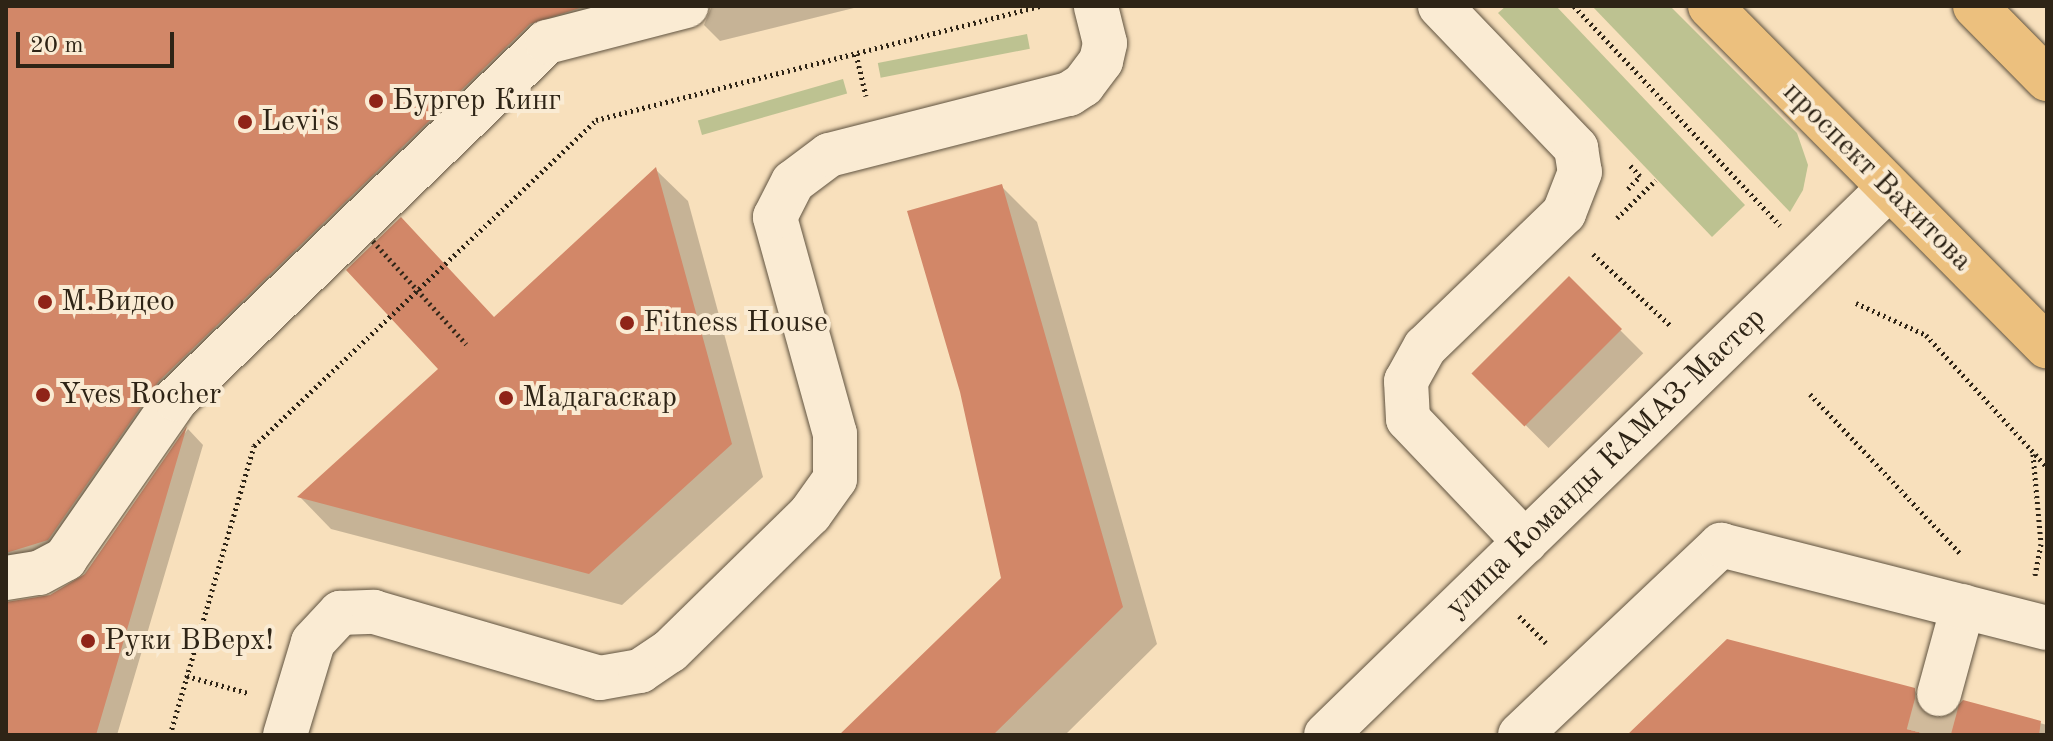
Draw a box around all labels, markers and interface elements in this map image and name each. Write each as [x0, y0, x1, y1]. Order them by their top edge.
scale bar [20, 16, 178, 66]
text: 20 m [30, 34, 84, 58]
street label: проспект Вахитова [1775, 75, 1979, 279]
place label: Бургер Кинг [392, 83, 561, 119]
marker: Бургер Кинг [367, 92, 385, 110]
place label: Levi's [261, 104, 339, 140]
marker: Levi's [236, 113, 254, 131]
place label: М.Видео [61, 284, 175, 320]
marker: М.Видео [36, 293, 54, 311]
street label: улица Команды КАМАЗ-Мастер [1439, 300, 1773, 626]
place label: Fitness House [643, 305, 828, 341]
marker: Fitness House [618, 314, 636, 332]
place label: Yves Rocher [59, 377, 221, 413]
place label: Мадагаскар [522, 380, 677, 416]
marker: Yves Rocher [34, 386, 52, 404]
marker: Мадагаскар [497, 389, 515, 407]
place label: Руки ВВерх! [104, 623, 274, 659]
marker: Руки ВВерх! [79, 632, 97, 650]

